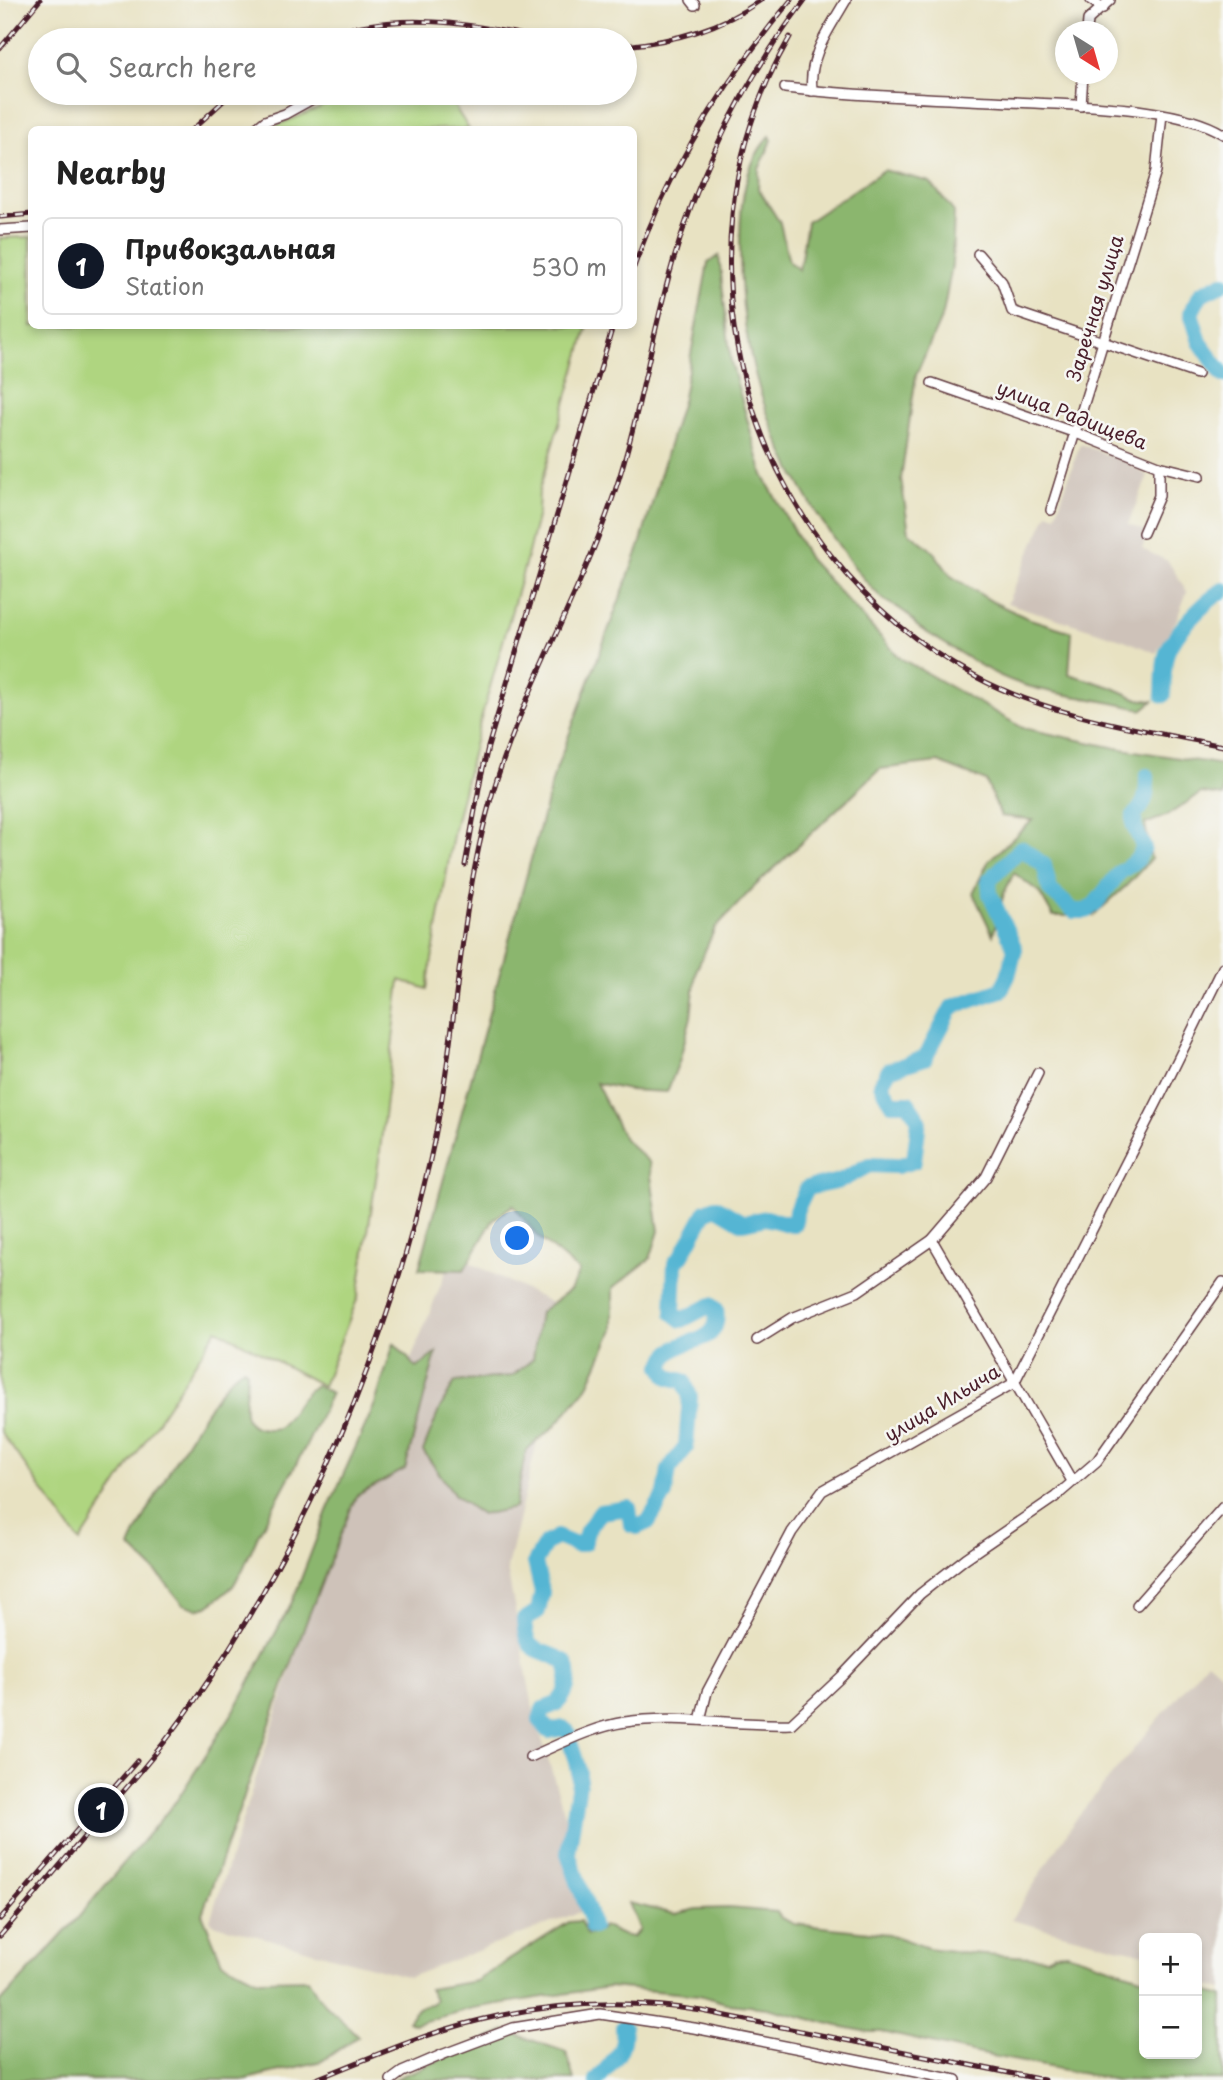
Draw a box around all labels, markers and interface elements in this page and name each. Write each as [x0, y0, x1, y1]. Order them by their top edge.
north arrow [1055, 21, 1118, 84]
search box [28, 28, 637, 105]
text: Search here [108, 47, 257, 86]
icon: search [52, 48, 90, 86]
text: Nearby [56, 149, 166, 194]
text: Привокзальная [125, 229, 336, 268]
street label: Заречная улица [1059, 231, 1130, 384]
text: 1 [76, 249, 87, 284]
text: 530 m [531, 249, 607, 284]
text: Station [125, 268, 205, 303]
street label: улица Радищева [993, 373, 1152, 456]
your location [500, 1221, 534, 1255]
street label: улица Ильича [878, 1357, 1005, 1448]
pin: 1 [78, 1784, 124, 1836]
map controls [1139, 1933, 1202, 2059]
button: + [1139, 1933, 1202, 1996]
button: − [1139, 1996, 1202, 2059]

